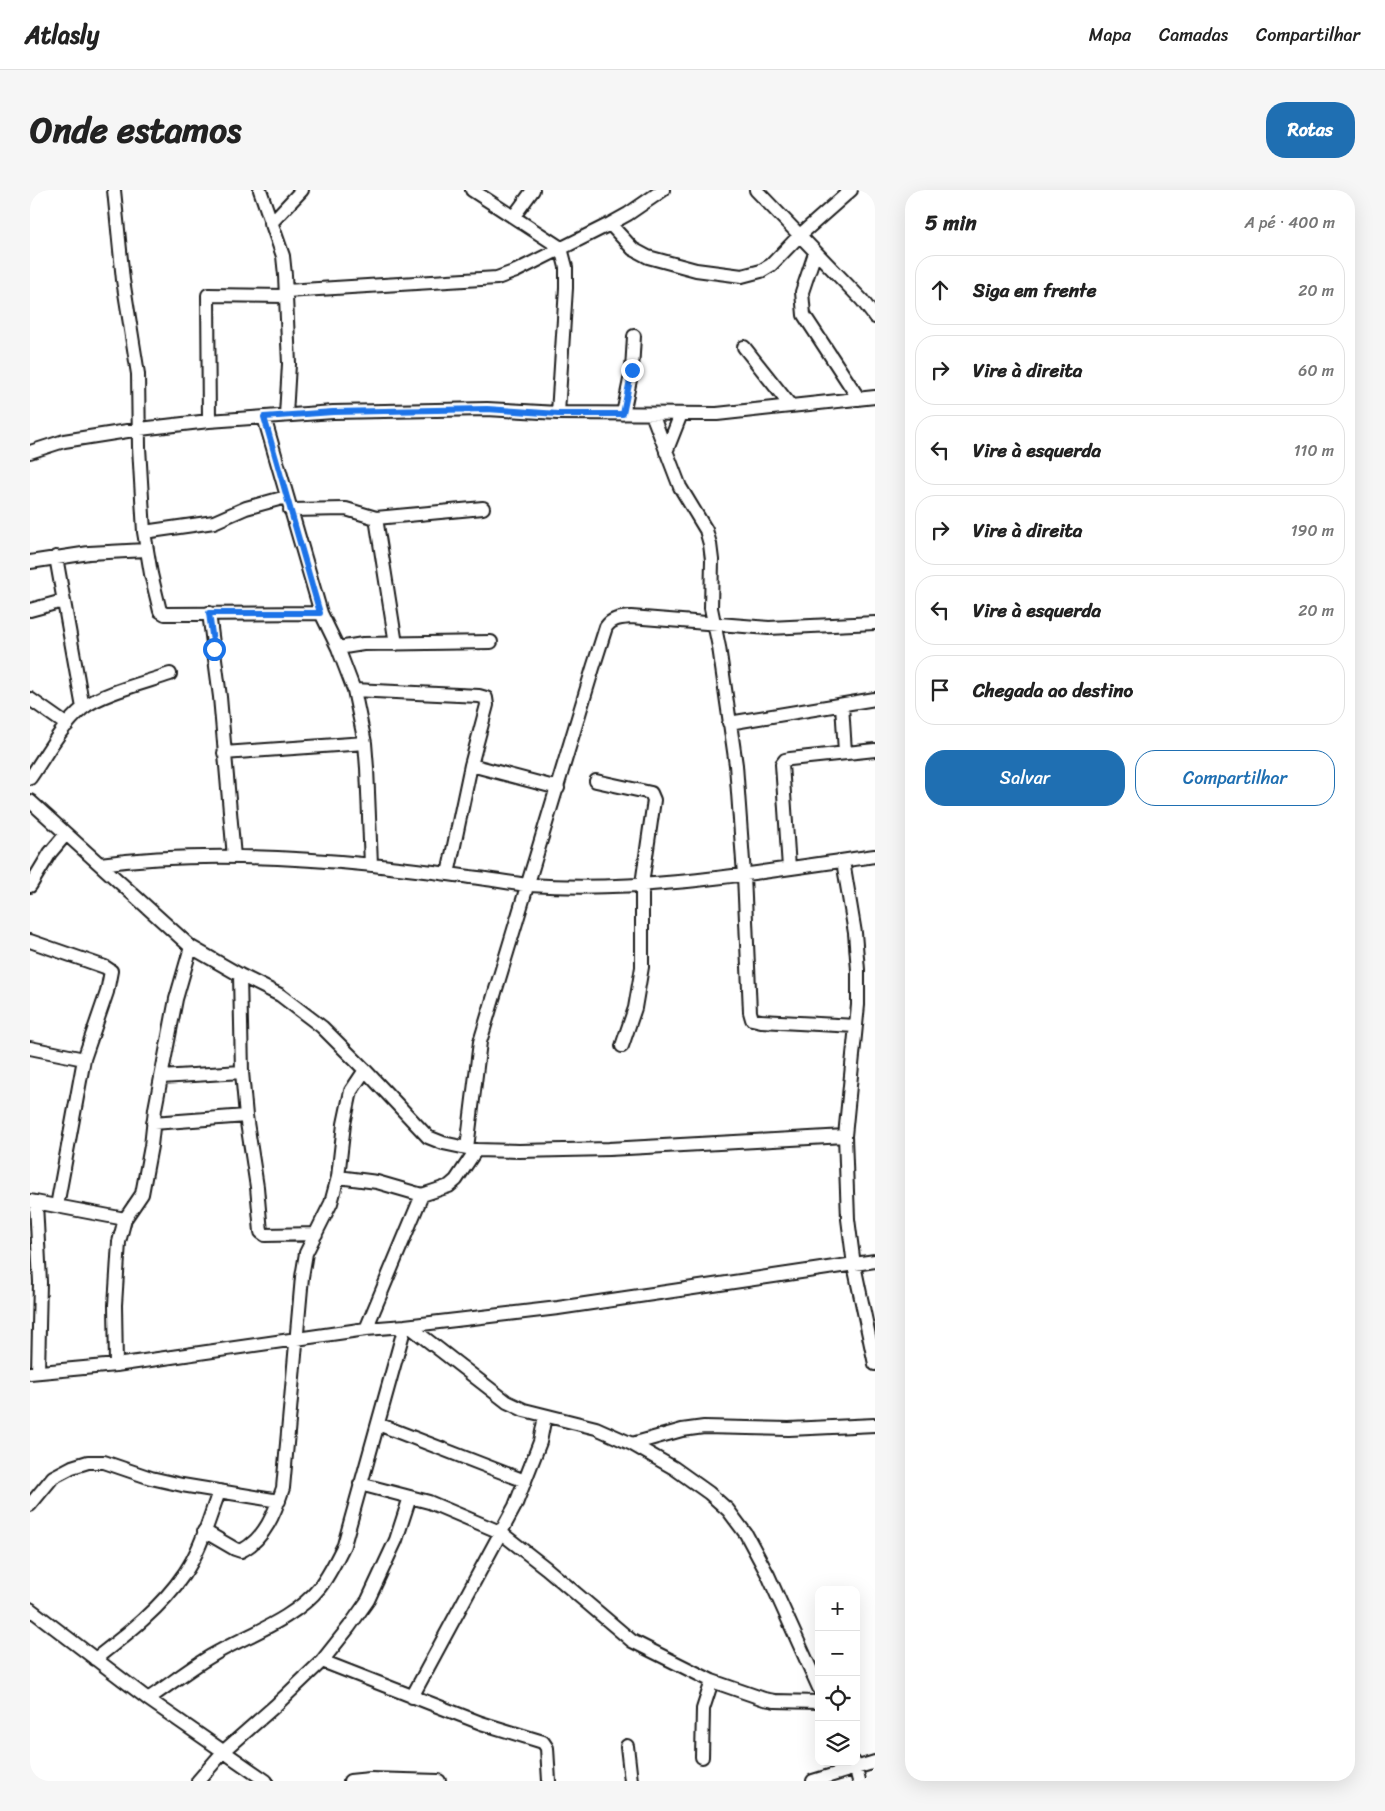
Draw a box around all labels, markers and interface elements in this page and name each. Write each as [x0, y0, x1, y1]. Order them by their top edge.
text: Atlasly [25, 14, 99, 56]
text: Mapa [1089, 19, 1131, 51]
text: Camadas [1159, 19, 1228, 51]
text: Compartilhar [1256, 19, 1360, 51]
text: Onde estamos [30, 99, 241, 161]
button: Rotas [1266, 102, 1355, 158]
text: 5 min [925, 204, 977, 242]
text: A pé · 400 m [1244, 208, 1335, 237]
text: Siga em frente [973, 274, 1096, 307]
icon: ahead [926, 276, 954, 304]
text: 20 m [1298, 276, 1334, 305]
text: Vire à direita [973, 354, 1082, 387]
icon: right [926, 356, 954, 384]
text: 60 m [1298, 356, 1334, 385]
route end [621, 359, 644, 382]
text: Vire à esquerda [973, 434, 1101, 467]
icon: left [926, 436, 954, 464]
text: 110 m [1294, 436, 1334, 465]
text: Vire à direita [973, 514, 1082, 547]
icon: right [926, 516, 954, 544]
text: 190 m [1291, 516, 1334, 545]
text: Vire à esquerda [973, 594, 1101, 627]
icon: left [926, 596, 954, 624]
text: 20 m [1298, 596, 1334, 625]
route start [203, 638, 226, 661]
text: Chegada ao destino [973, 674, 1133, 707]
icon: arrive [926, 676, 954, 704]
button: Salvar [925, 750, 1125, 806]
button: Compartilhar [1135, 750, 1335, 806]
map controls [815, 1586, 860, 1766]
button: + [815, 1586, 860, 1631]
button: − [815, 1631, 860, 1676]
button: locate [815, 1676, 860, 1721]
button: layers [815, 1721, 860, 1766]

